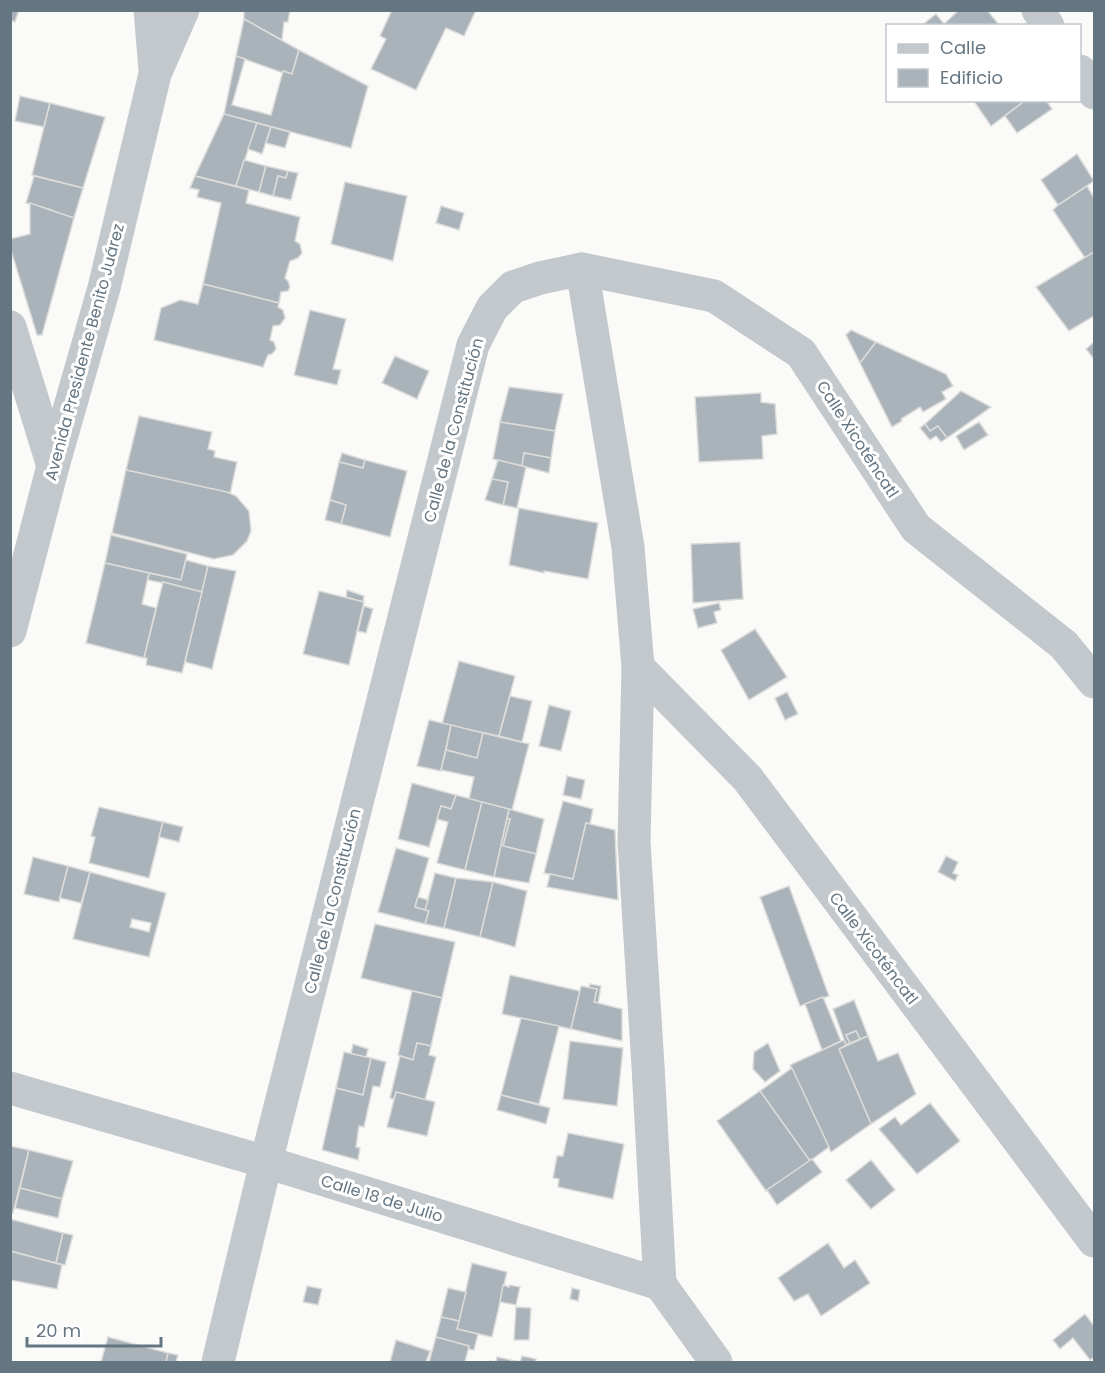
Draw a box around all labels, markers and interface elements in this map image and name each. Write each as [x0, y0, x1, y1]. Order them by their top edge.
legend [886, 24, 1081, 102]
text: Calle [940, 35, 986, 60]
text: Edificio [940, 65, 1003, 90]
street label: Avenida Presidente Benito Juárez [39, 221, 130, 483]
street label: Calle de la Constitución [418, 335, 489, 525]
street label: Calle Xicoténcatl [811, 376, 904, 502]
street label: Calle de la Constitución [298, 806, 367, 996]
street label: Calle Xicoténcatl [824, 887, 924, 1009]
street label: Calle 18 de Julio [318, 1169, 446, 1228]
scale bar [27, 1310, 160, 1348]
text: 20 m [36, 1318, 81, 1343]

